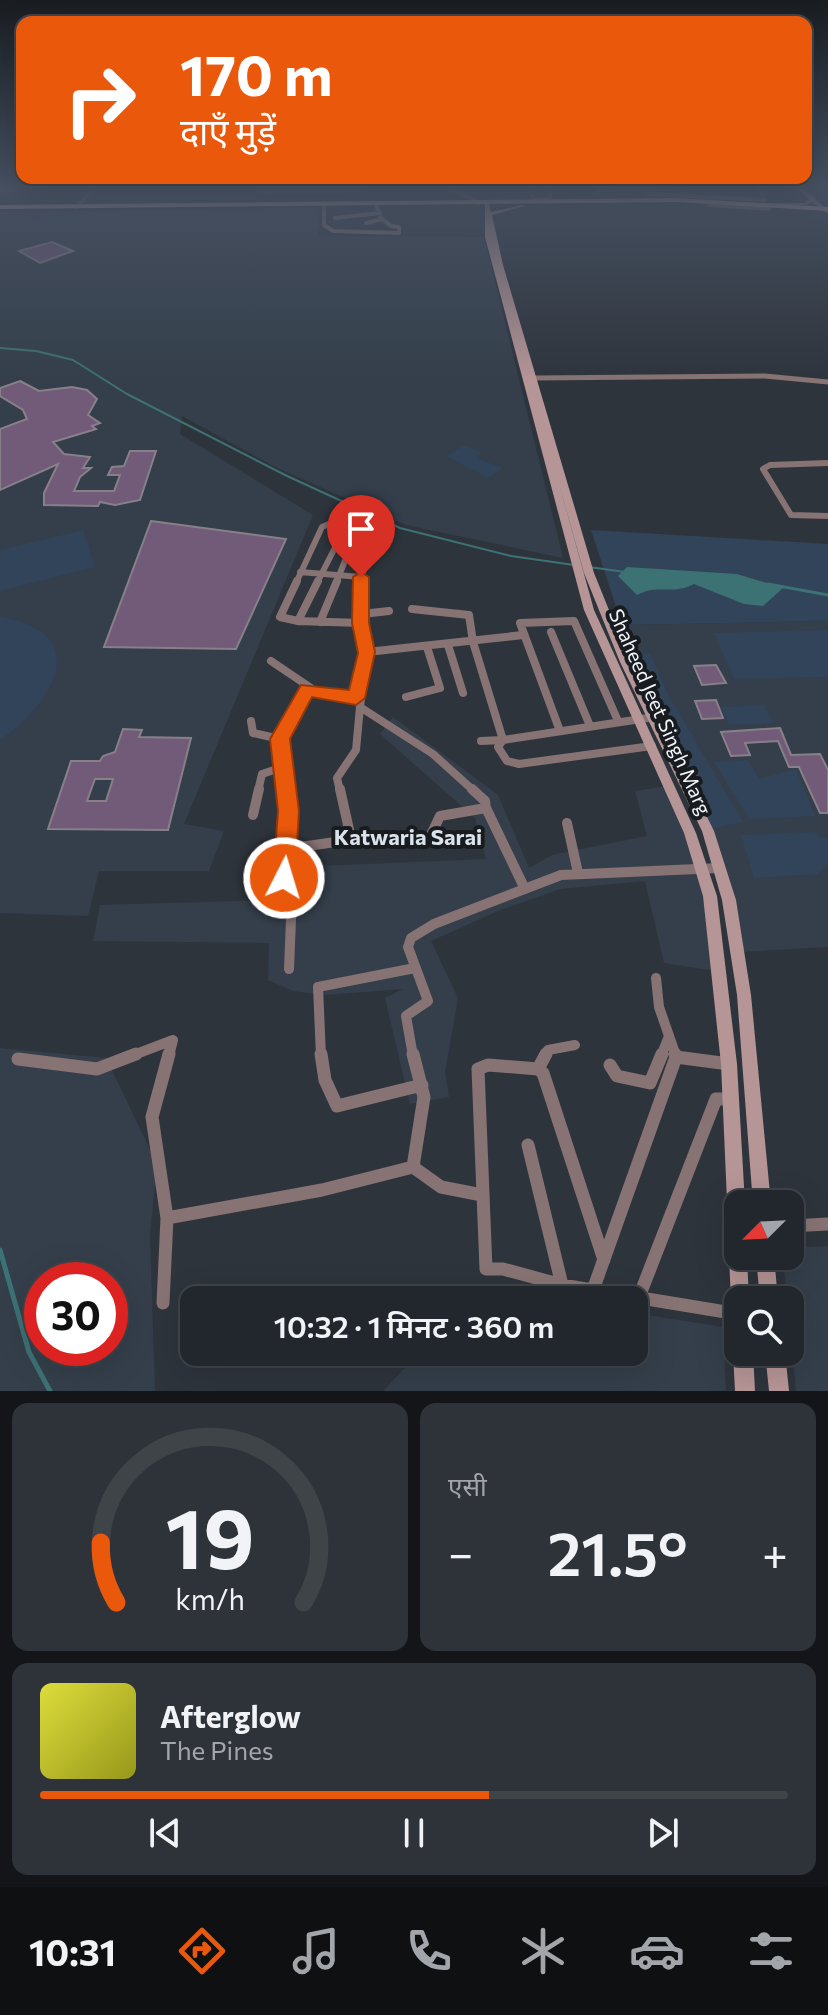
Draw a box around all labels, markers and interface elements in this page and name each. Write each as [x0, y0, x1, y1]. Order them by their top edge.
text: 170 m [180, 39, 333, 108]
icon: right [48, 48, 152, 152]
text: दाएँ मुड़ें [180, 108, 276, 152]
pin [327, 495, 395, 577]
icon: arrive [339, 507, 383, 551]
street label: Shaheed Jeet Singh Marg [605, 605, 717, 819]
district label: Katwaria Sarai [334, 823, 482, 850]
position arrow [242, 836, 326, 920]
north arrow [724, 1190, 804, 1270]
map controls [724, 1190, 804, 1366]
speed limit sign: 30 [24, 1262, 128, 1366]
button: search [724, 1286, 804, 1366]
text: 10:32 · 1 मिनट · 360 m [274, 1307, 554, 1344]
text: एसी [448, 1470, 487, 1501]
text: 19 [166, 1484, 254, 1586]
text: 21.5° [547, 1515, 688, 1588]
text: − [448, 1525, 473, 1579]
text: + [762, 1525, 788, 1579]
text: km/h [175, 1581, 245, 1616]
text: Afterglow [160, 1697, 301, 1734]
text: The Pines [160, 1734, 274, 1765]
icon: previous [143, 1811, 187, 1855]
icon: pause [392, 1811, 436, 1855]
icon: next [641, 1811, 685, 1855]
icon: directions [174, 1923, 230, 1979]
icon: music [288, 1923, 344, 1979]
icon: phone [401, 1923, 457, 1979]
icon: climate [515, 1923, 571, 1979]
icon: car [629, 1923, 685, 1979]
icon: filters [743, 1923, 799, 1979]
text: 10:31 [29, 1929, 116, 1973]

